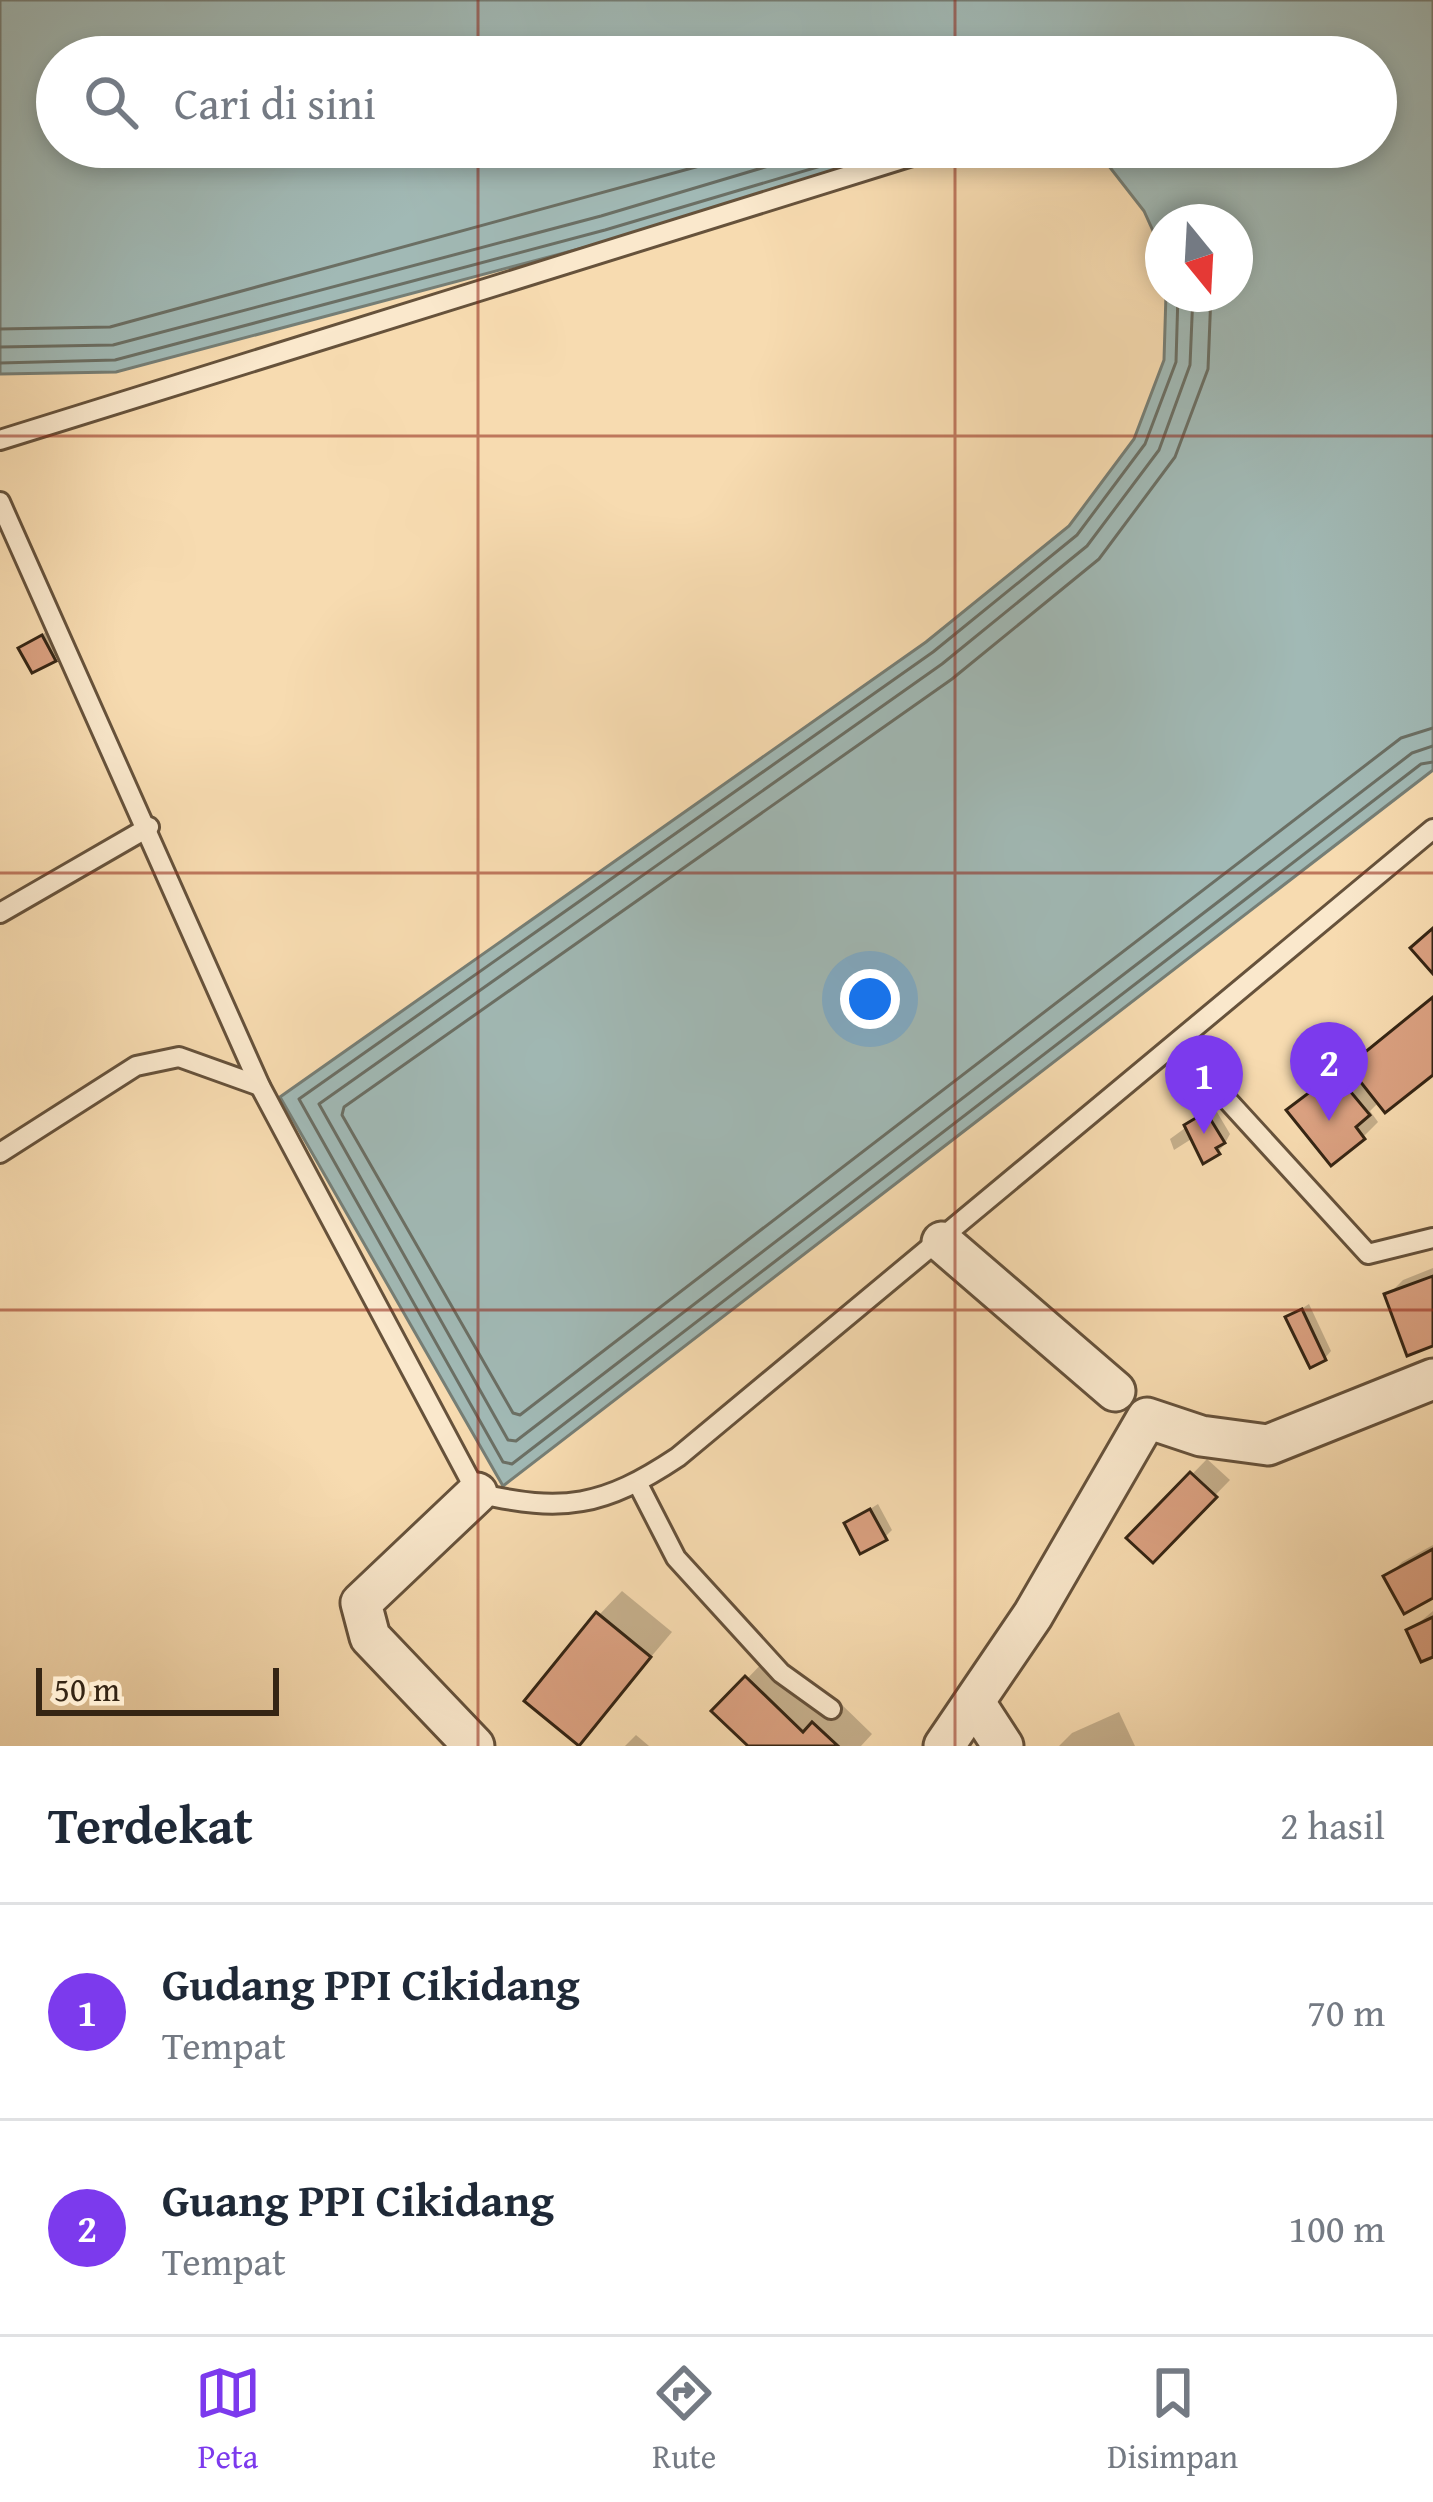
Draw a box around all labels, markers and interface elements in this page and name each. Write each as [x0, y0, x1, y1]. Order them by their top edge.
search box [36, 36, 1397, 168]
icon: search [78, 69, 144, 135]
text: Cari di sini [174, 70, 376, 135]
north arrow [1145, 204, 1253, 312]
your location [840, 969, 900, 1029]
pin: 2 [1290, 1022, 1368, 1121]
pin: 1 [1165, 1035, 1243, 1134]
scale bar [36, 1662, 279, 1715]
text: 50 m [54, 1665, 120, 1713]
text: Terdekat [48, 1787, 253, 1862]
text: 2 hasil [1280, 1796, 1385, 1853]
text: Gudang PPI Cikidang [162, 1951, 580, 2016]
text: 1 [77, 1983, 97, 2040]
text: 70 m [1307, 1983, 1385, 2040]
text: Tempat [162, 2016, 286, 2073]
text: Guang PPI Cikidang [162, 2167, 554, 2232]
text: 2 [77, 2199, 97, 2256]
text: 100 m [1288, 2199, 1385, 2256]
text: Tempat [162, 2232, 286, 2289]
tab: Peta [195, 2360, 261, 2480]
tab: Rute [651, 2360, 717, 2480]
tab: Disimpan [1107, 2360, 1238, 2480]

